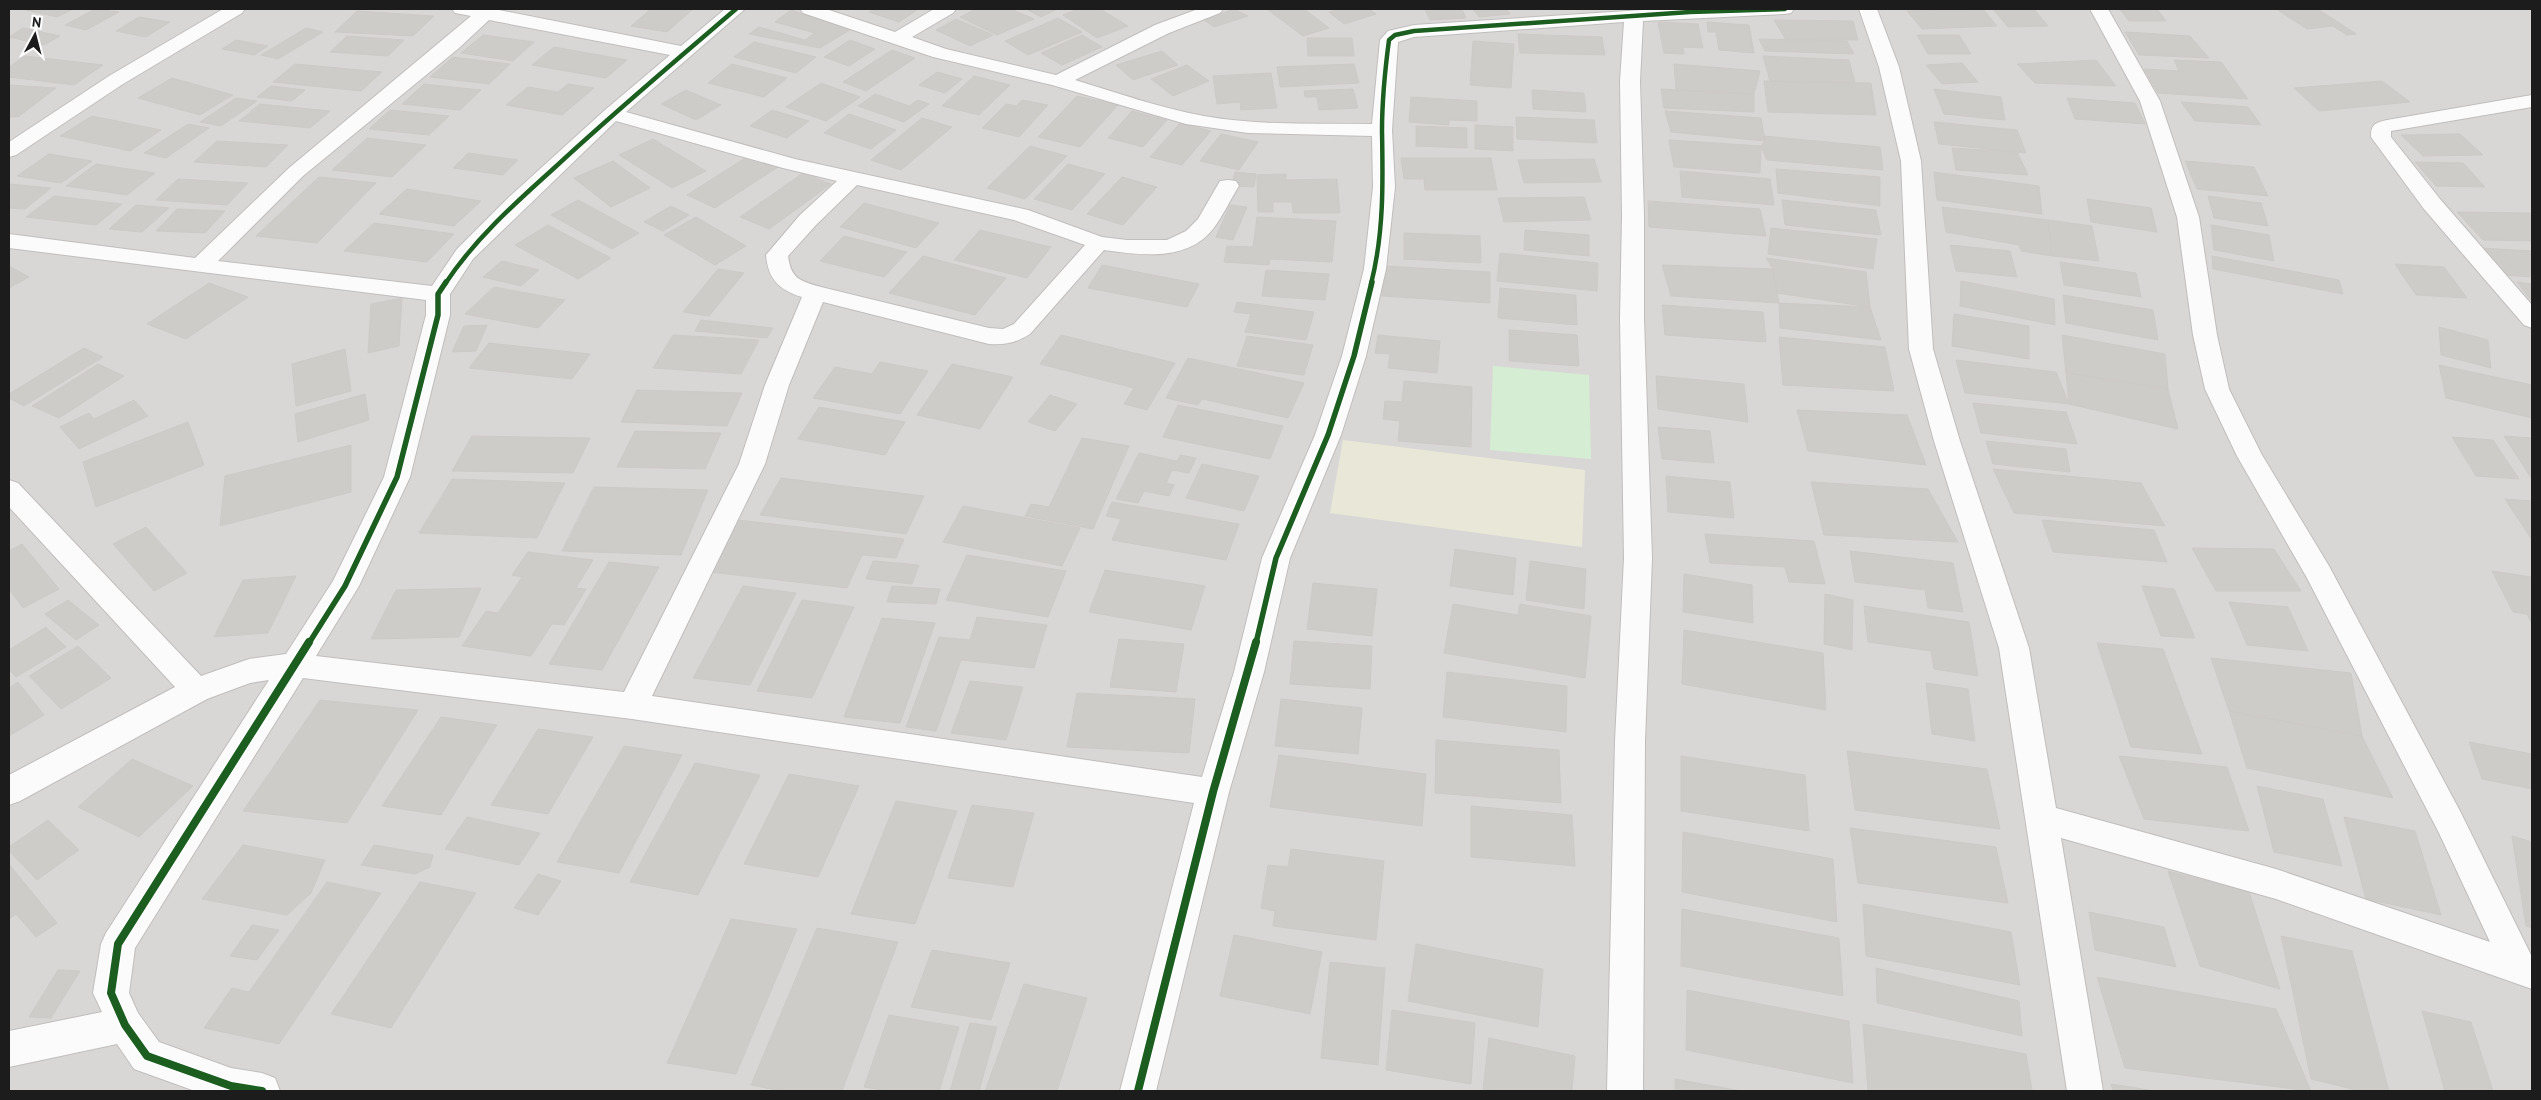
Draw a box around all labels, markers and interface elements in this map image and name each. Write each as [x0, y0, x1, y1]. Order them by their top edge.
north arrow [10, 10, 60, 60]
text: N [31, 13, 42, 32]

